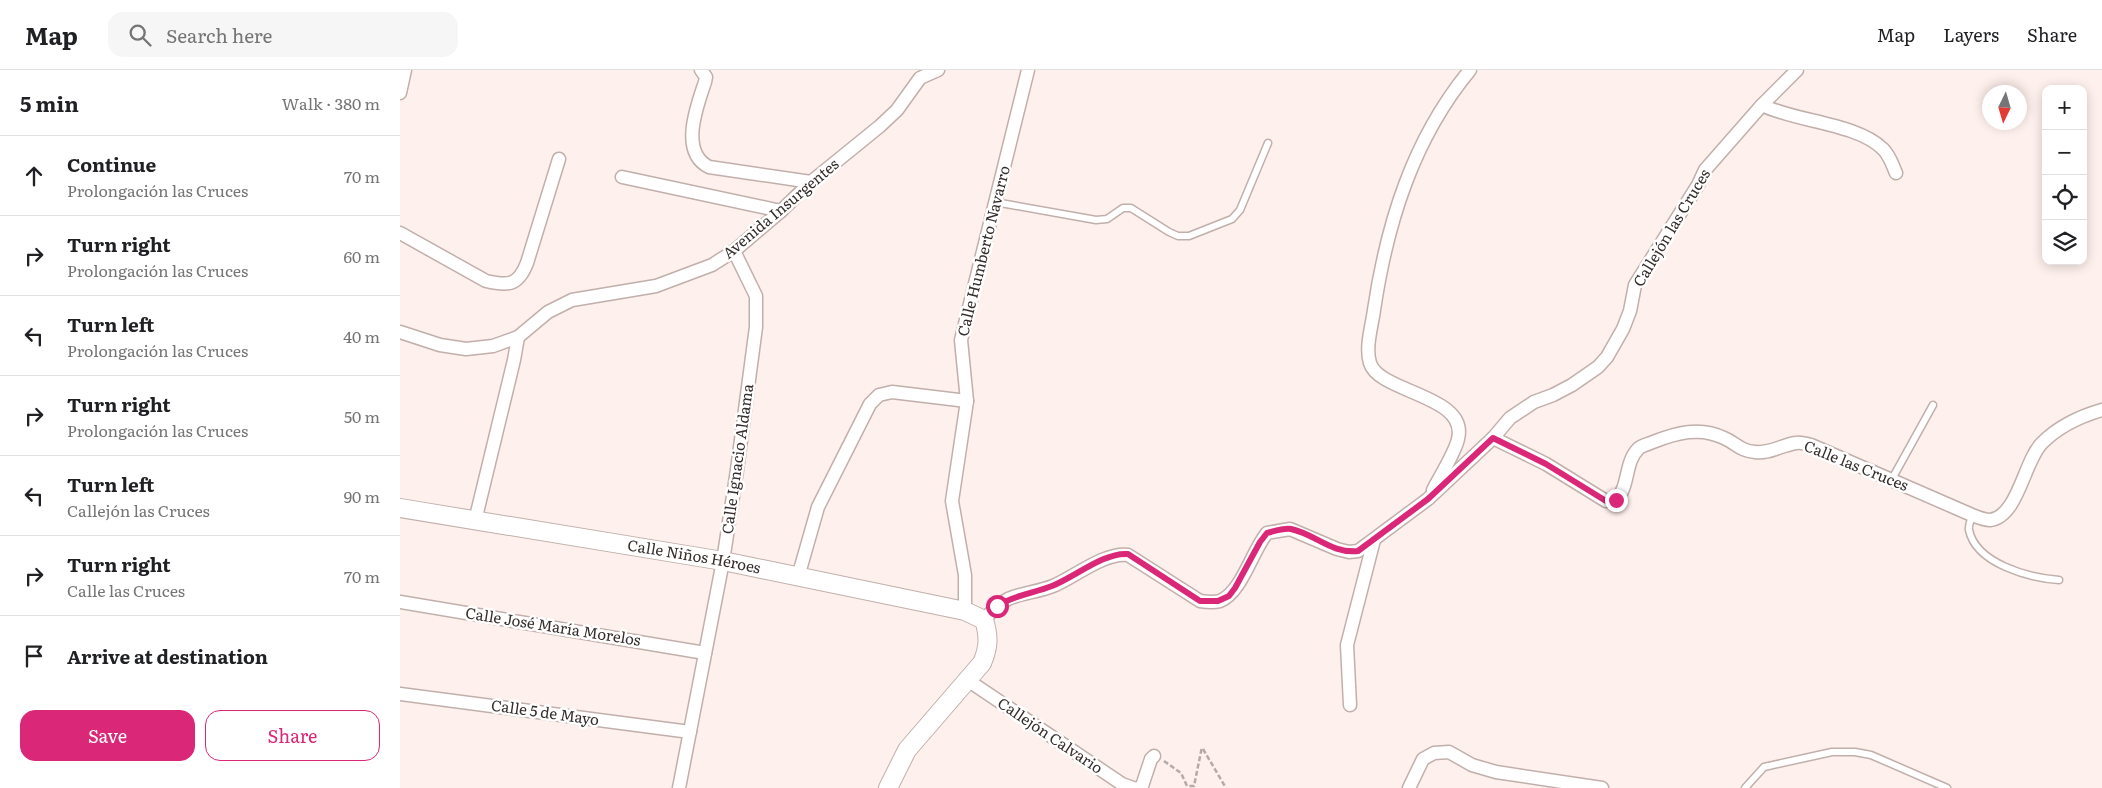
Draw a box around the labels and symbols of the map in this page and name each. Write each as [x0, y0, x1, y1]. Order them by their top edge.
north arrow [1982, 85, 2027, 130]
street label: Avenida Insurgentes [717, 152, 843, 264]
street label: Calle Humberto Navarro [950, 163, 1015, 338]
street label: Callejón las Cruces [1626, 164, 1715, 291]
street label: Calle Ignacio Aldama [715, 381, 759, 535]
street label: Calle las Cruces [1801, 433, 1912, 496]
route end [1605, 489, 1628, 512]
street label: Calle Niños Héroes [626, 533, 763, 579]
route start [986, 595, 1009, 618]
street label: Calle José María Morelos [464, 600, 643, 651]
street label: Callejón Calvario [994, 691, 1108, 779]
street label: Calle 5 de Mayo [490, 693, 601, 730]

